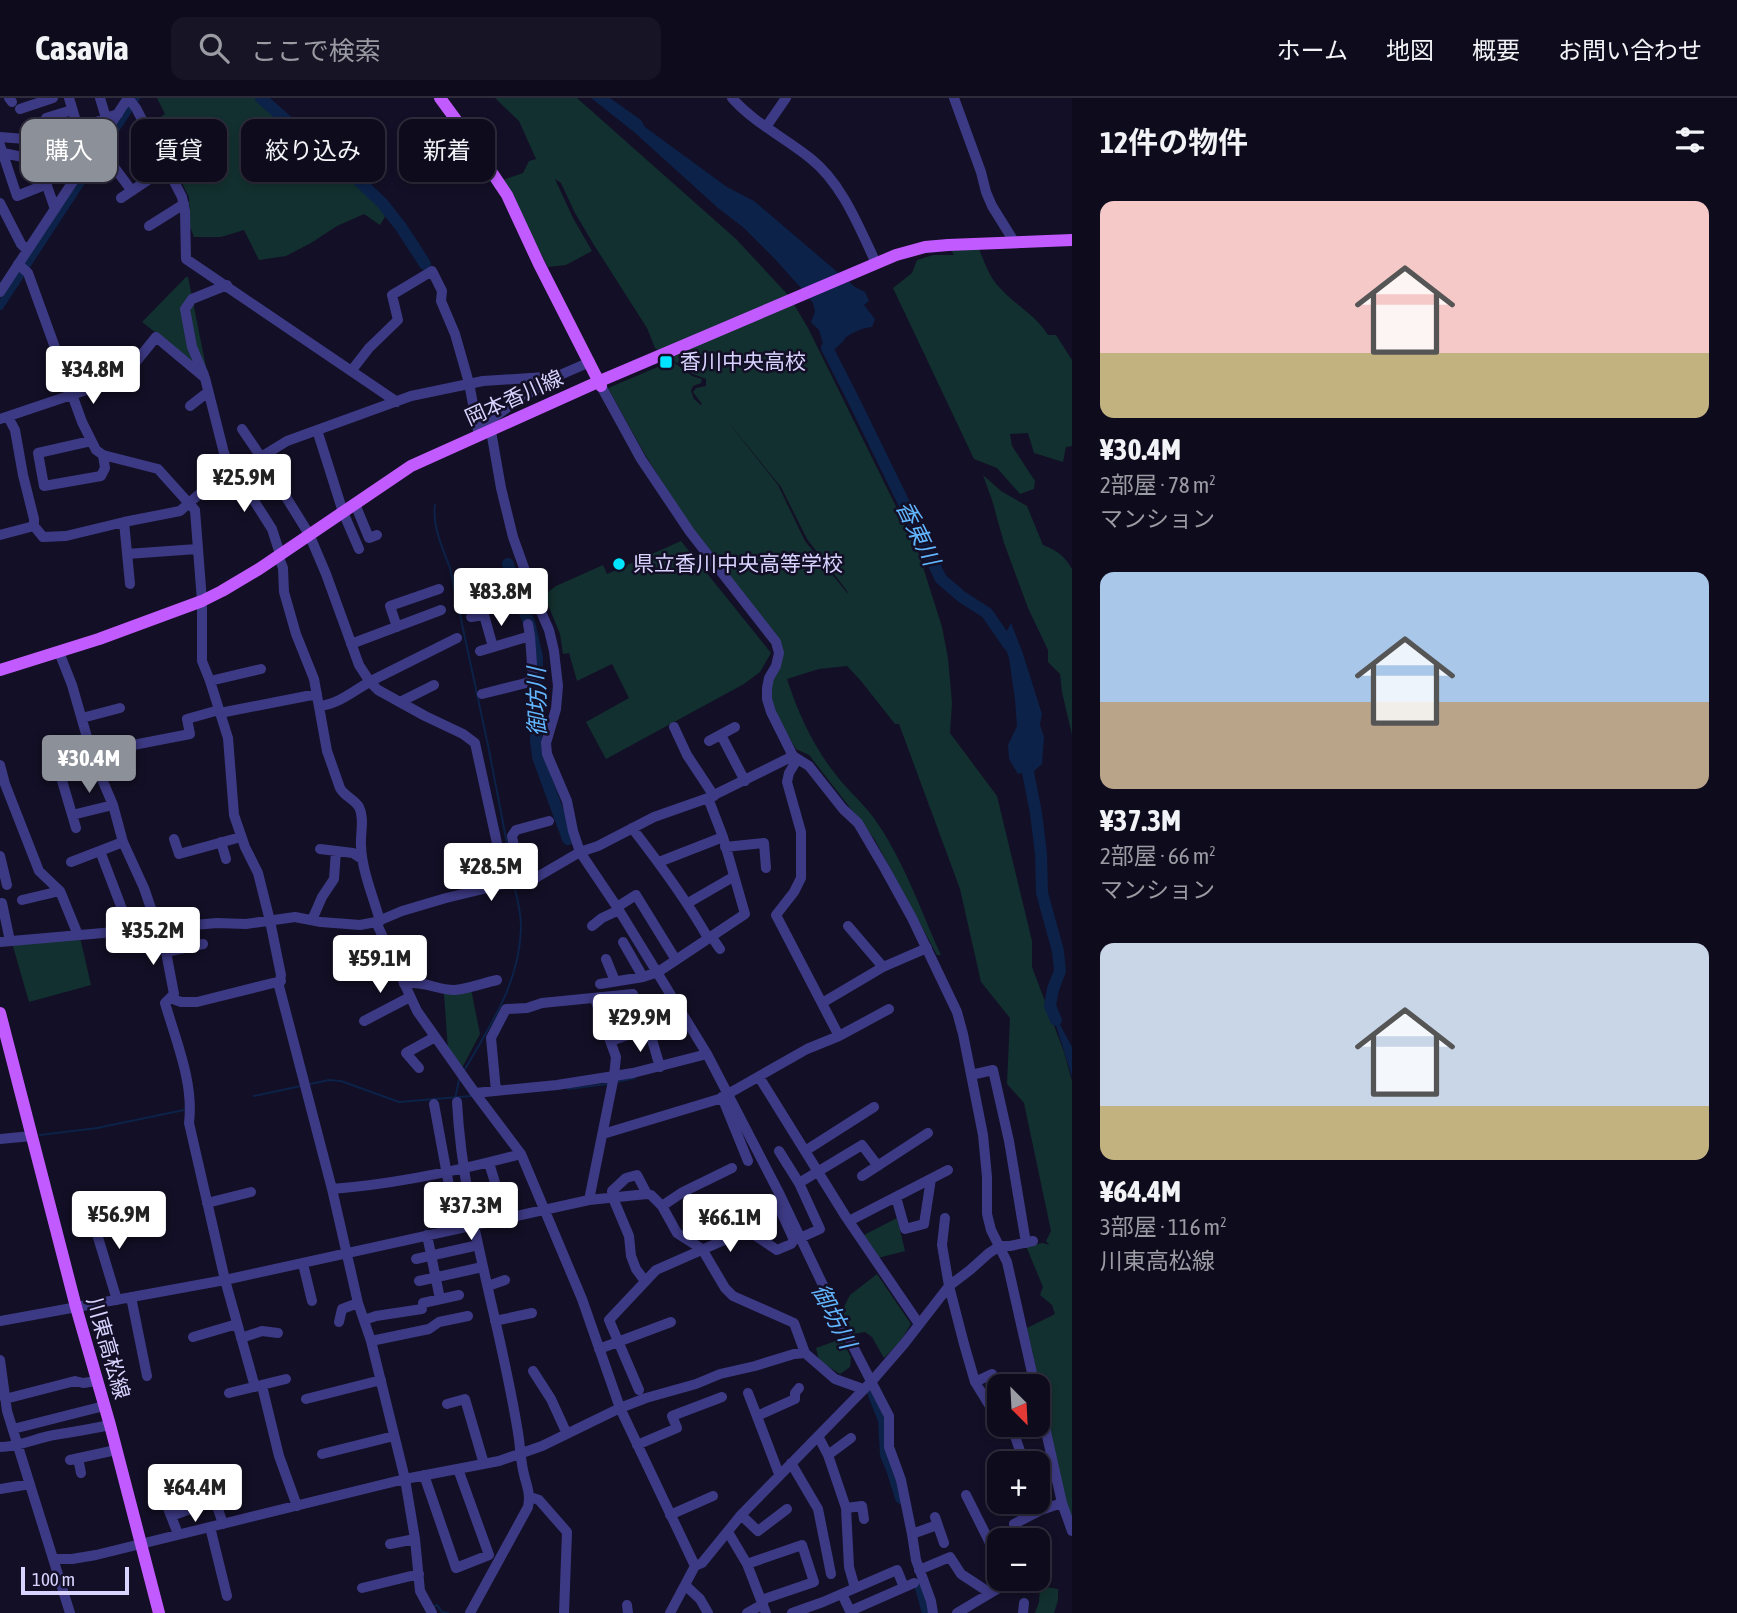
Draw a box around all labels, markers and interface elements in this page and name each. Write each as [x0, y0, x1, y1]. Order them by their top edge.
search box [171, 17, 661, 80]
text: Casavia [35, 29, 129, 67]
icon: search [195, 29, 233, 67]
text: ここで検索 [251, 36, 381, 66]
text: ホーム [1277, 37, 1348, 64]
text: 地図 [1386, 37, 1434, 64]
text: 概要 [1472, 37, 1520, 64]
text: お問い合わせ [1558, 37, 1702, 64]
chip: 購入 [21, 119, 117, 182]
chip: 賃貸 [131, 119, 227, 182]
chip: 絞り込み [241, 119, 385, 182]
chip: 新着 [399, 119, 495, 182]
icon: filters [1671, 121, 1709, 159]
text: 12件の物件 [1100, 125, 1248, 159]
icon: home [1342, 247, 1468, 373]
pin: ¥34.8M [36, 346, 150, 406]
place label: 香川中央高校 [680, 349, 806, 373]
marker: 香川中央高校 [658, 354, 674, 370]
text: ¥34.8M [62, 356, 124, 382]
street label: 岡本香川線 [461, 365, 566, 429]
text: ¥30.4M [1100, 432, 1181, 466]
pin: ¥25.9M [187, 454, 301, 514]
text: ¥25.9M [213, 464, 275, 490]
text: 2部屋 · 78 m² [1100, 472, 1216, 498]
water label: 香東川 [891, 496, 946, 572]
text: マンション [1100, 506, 1215, 532]
place label: 県立香川中央高等学校 [633, 551, 843, 575]
marker: 県立香川中央高等学校 [611, 556, 627, 572]
pin: ¥83.8M [444, 568, 558, 628]
text: ¥83.8M [470, 578, 532, 604]
icon: home [1342, 618, 1468, 744]
water label: 御坊川 [523, 664, 551, 737]
pin: ¥30.4M [32, 736, 146, 795]
text: ¥30.4M [58, 745, 120, 771]
text: ¥37.3M [1100, 803, 1181, 837]
text: 2部屋 · 66 m² [1100, 843, 1216, 869]
pin: ¥28.5M [434, 844, 548, 903]
text: ¥28.5M [460, 853, 522, 879]
text: マンション [1100, 877, 1215, 903]
pin: ¥35.2M [96, 908, 210, 967]
text: ¥35.2M [122, 917, 184, 943]
pin: ¥59.1M [323, 936, 437, 995]
text: ¥59.1M [349, 945, 411, 971]
icon: home [1342, 989, 1468, 1115]
pin: ¥29.9M [583, 995, 697, 1054]
text: ¥29.9M [609, 1004, 671, 1030]
text: ¥64.4M [1100, 1174, 1181, 1208]
pin: ¥37.3M [414, 1182, 528, 1242]
pin: ¥56.9M [62, 1192, 176, 1251]
text: ¥37.3M [440, 1192, 502, 1218]
pin: ¥66.1M [673, 1194, 787, 1254]
text: ¥56.9M [88, 1201, 150, 1227]
text: ¥66.1M [699, 1204, 761, 1230]
text: 3部屋 · 116 m² [1100, 1214, 1227, 1240]
text: 川東高松線 [1100, 1248, 1215, 1274]
water label: 御坊川 [807, 1279, 863, 1355]
street label: 川東高松線 [83, 1294, 135, 1401]
north arrow [987, 1374, 1050, 1437]
map controls [987, 1374, 1050, 1591]
button: + [987, 1451, 1050, 1514]
pin: ¥64.4M [138, 1464, 252, 1524]
text: ¥64.4M [164, 1474, 226, 1500]
button: − [987, 1528, 1050, 1591]
scale bar [21, 1564, 130, 1596]
text: 100 m [32, 1568, 75, 1590]

